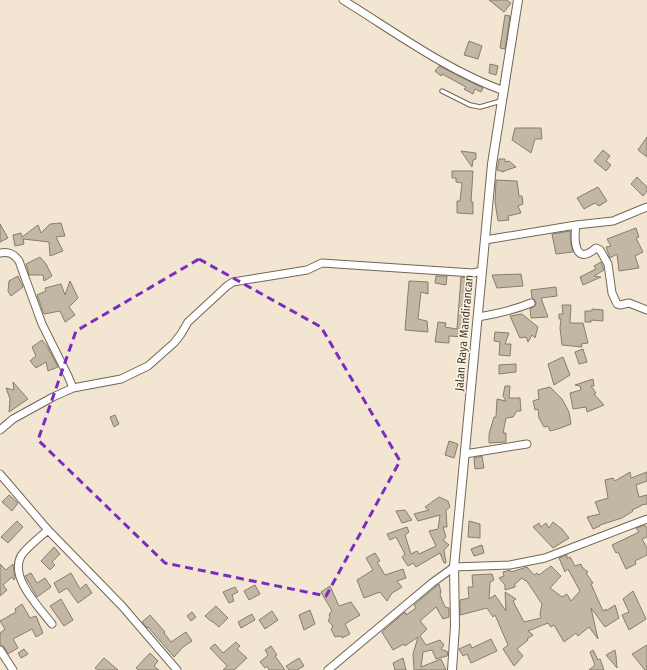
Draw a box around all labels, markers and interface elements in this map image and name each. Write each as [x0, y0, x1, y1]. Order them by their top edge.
street label: Jalan Raya Mandirancan [452, 274, 476, 392]

